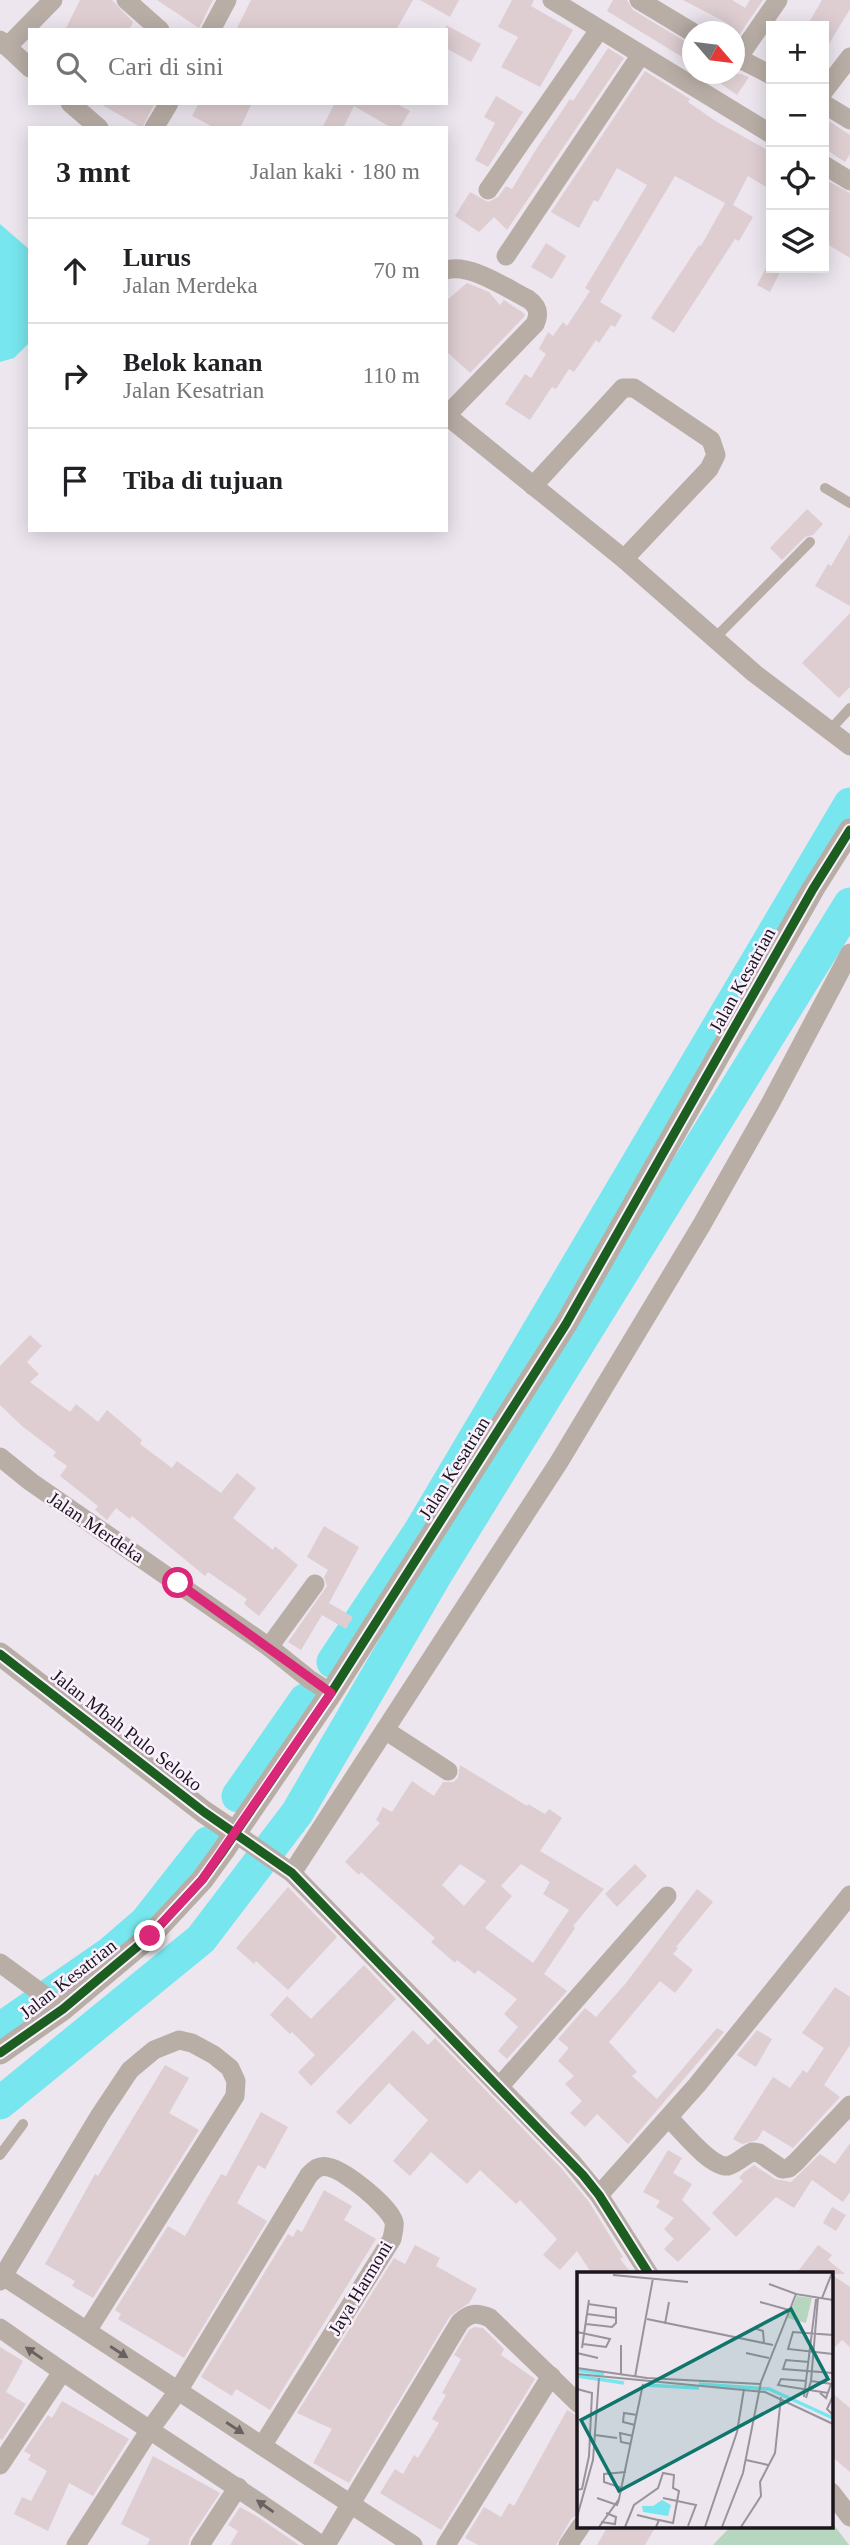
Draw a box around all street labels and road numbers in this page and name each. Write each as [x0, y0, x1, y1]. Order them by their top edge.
street label: Jalan Kesatrian [705, 923, 780, 1036]
street label: Jalan Kesatrian [414, 1413, 494, 1523]
street label: Jalan Merdeka [44, 1487, 148, 1567]
street label: Jalan Mbah Pulo Seloko [48, 1665, 206, 1795]
street label: Jalan Kesatrian [16, 1935, 121, 2023]
street label: Jaya Harmoni [324, 2237, 396, 2339]

